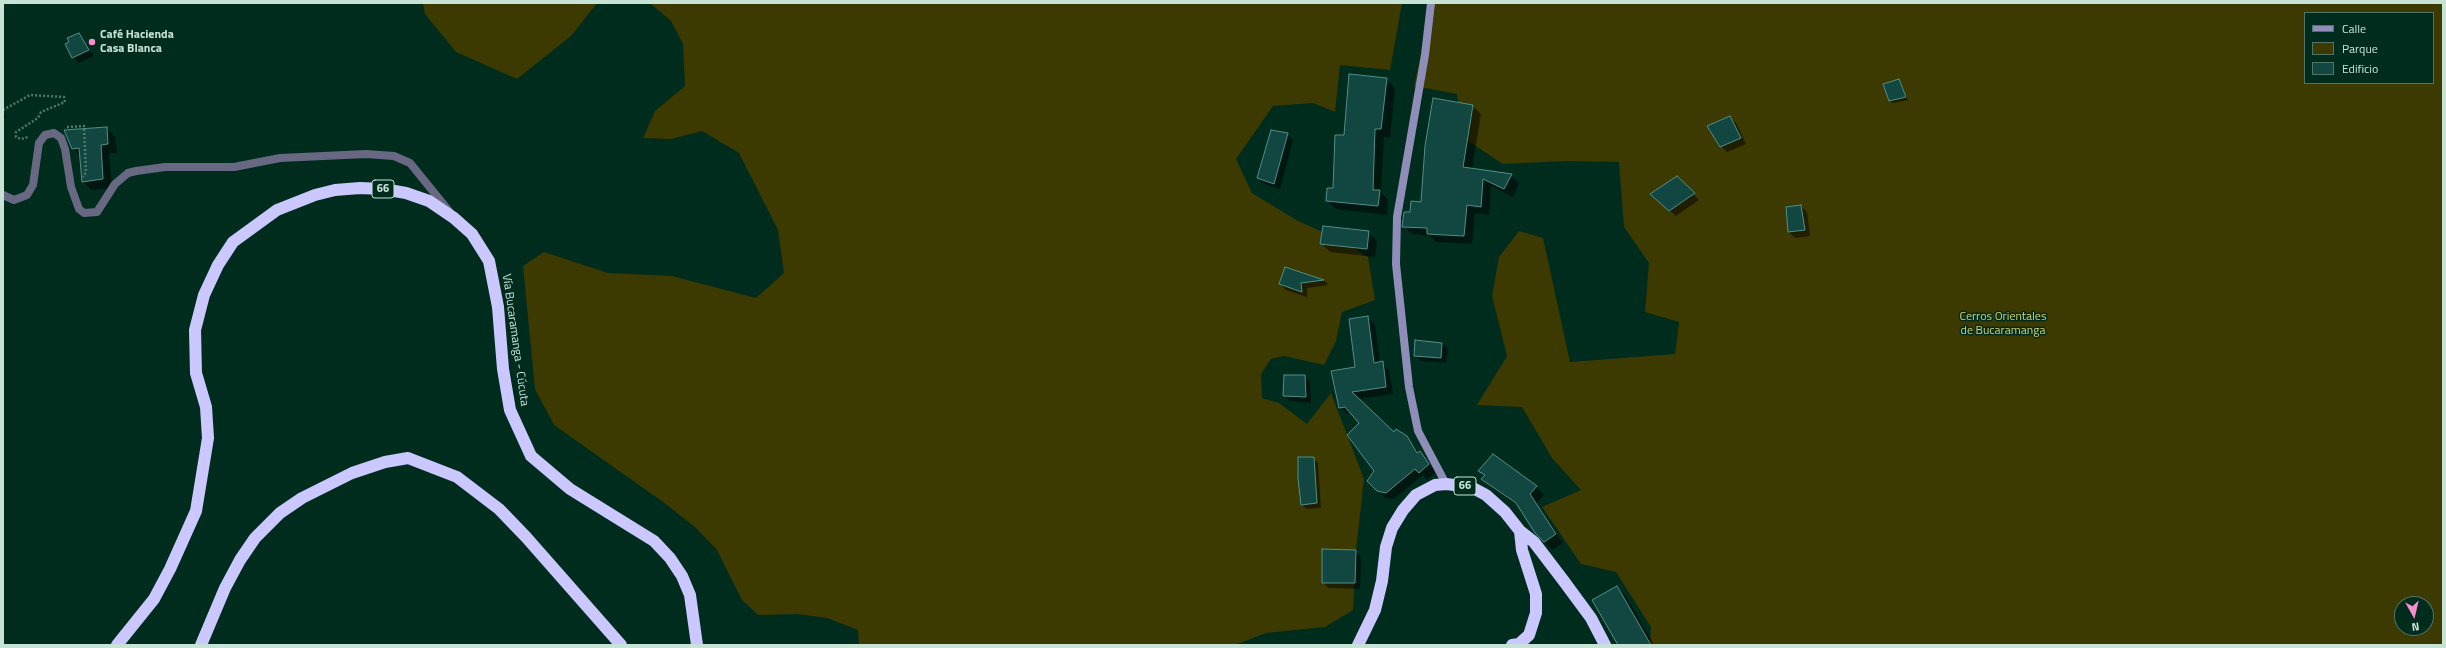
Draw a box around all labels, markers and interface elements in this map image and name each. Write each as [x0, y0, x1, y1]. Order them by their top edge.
legend [2304, 12, 2434, 84]
text: Calle [2342, 19, 2366, 38]
place label: Café Hacienda Casa Blanca [100, 28, 174, 56]
marker: Café Hacienda Casa Blanca [87, 37, 97, 47]
text: Parque [2342, 39, 2378, 58]
text: Edificio [2342, 59, 2378, 78]
road number: 66 [372, 180, 394, 198]
street label: Vía Bucaramanga - Cúcuta [499, 273, 531, 407]
park label: Cerros Orientales de Bucaramanga [1959, 310, 2047, 338]
road number: 66 [1454, 477, 1476, 495]
north arrow [2394, 596, 2434, 636]
text: N [2411, 618, 2420, 635]

